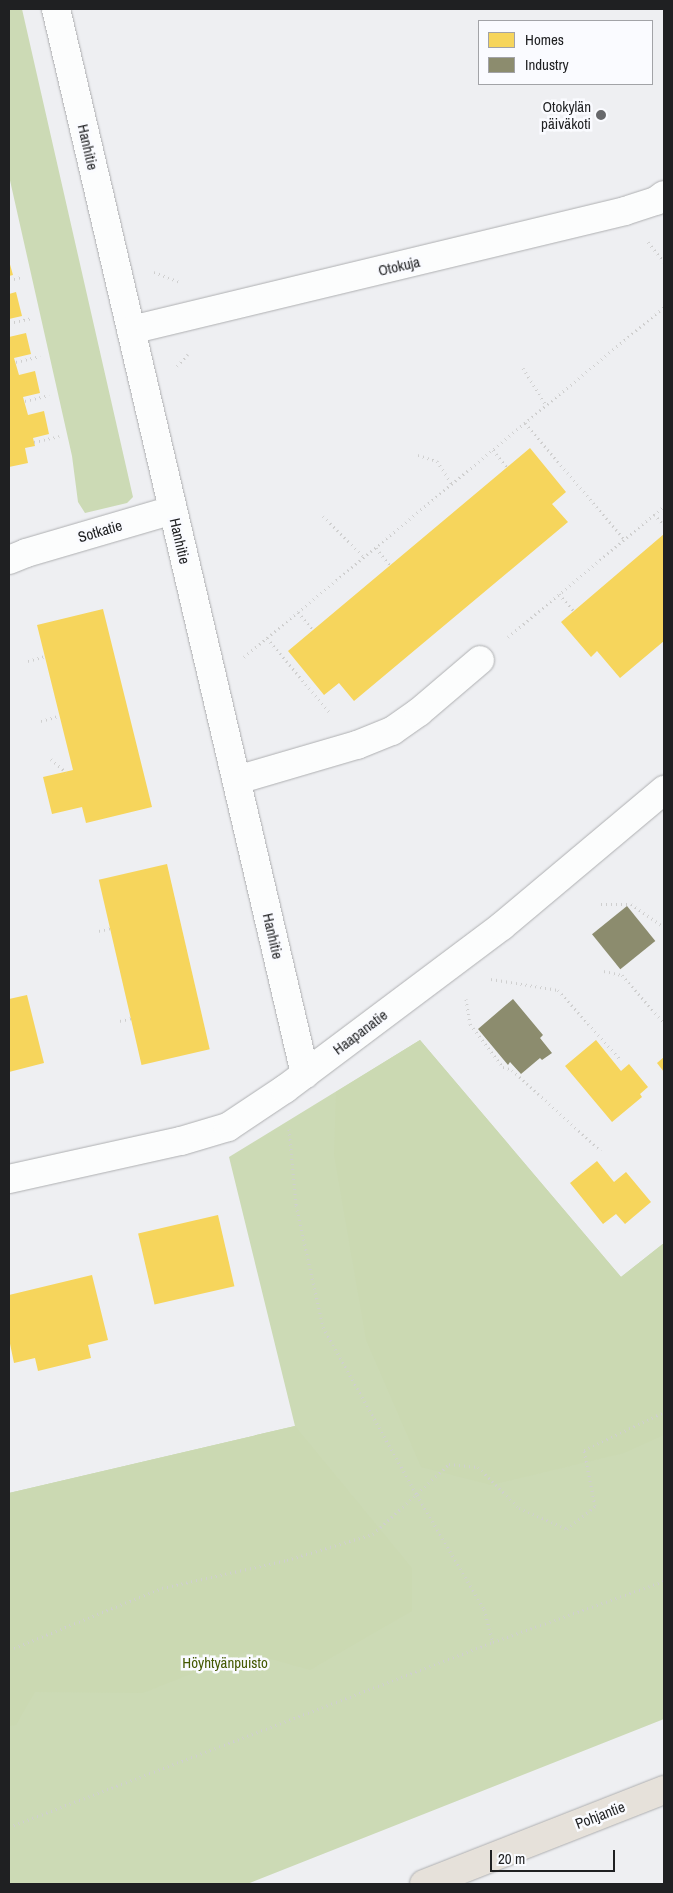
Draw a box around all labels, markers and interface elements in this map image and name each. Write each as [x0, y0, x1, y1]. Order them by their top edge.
legend [478, 20, 653, 85]
text: Homes [525, 29, 564, 50]
text: Industry [525, 54, 569, 75]
place label: Otokylän päiväkoti [541, 97, 591, 132]
marker: Otokylän päiväkoti [595, 109, 607, 121]
street label: Hanhitie [74, 122, 102, 172]
street label: Otokuja [376, 252, 422, 280]
street label: Sotkatie [76, 516, 124, 546]
street label: Hanhitie [166, 516, 194, 566]
street label: Hanhitie [259, 911, 287, 961]
street label: Haapanatie [329, 1006, 391, 1058]
park label: Höyhtyänpuisto [182, 1654, 268, 1672]
street label: Pohjantie [573, 1797, 627, 1833]
scale bar [493, 1840, 618, 1872]
text: 20 m [498, 1848, 525, 1869]

